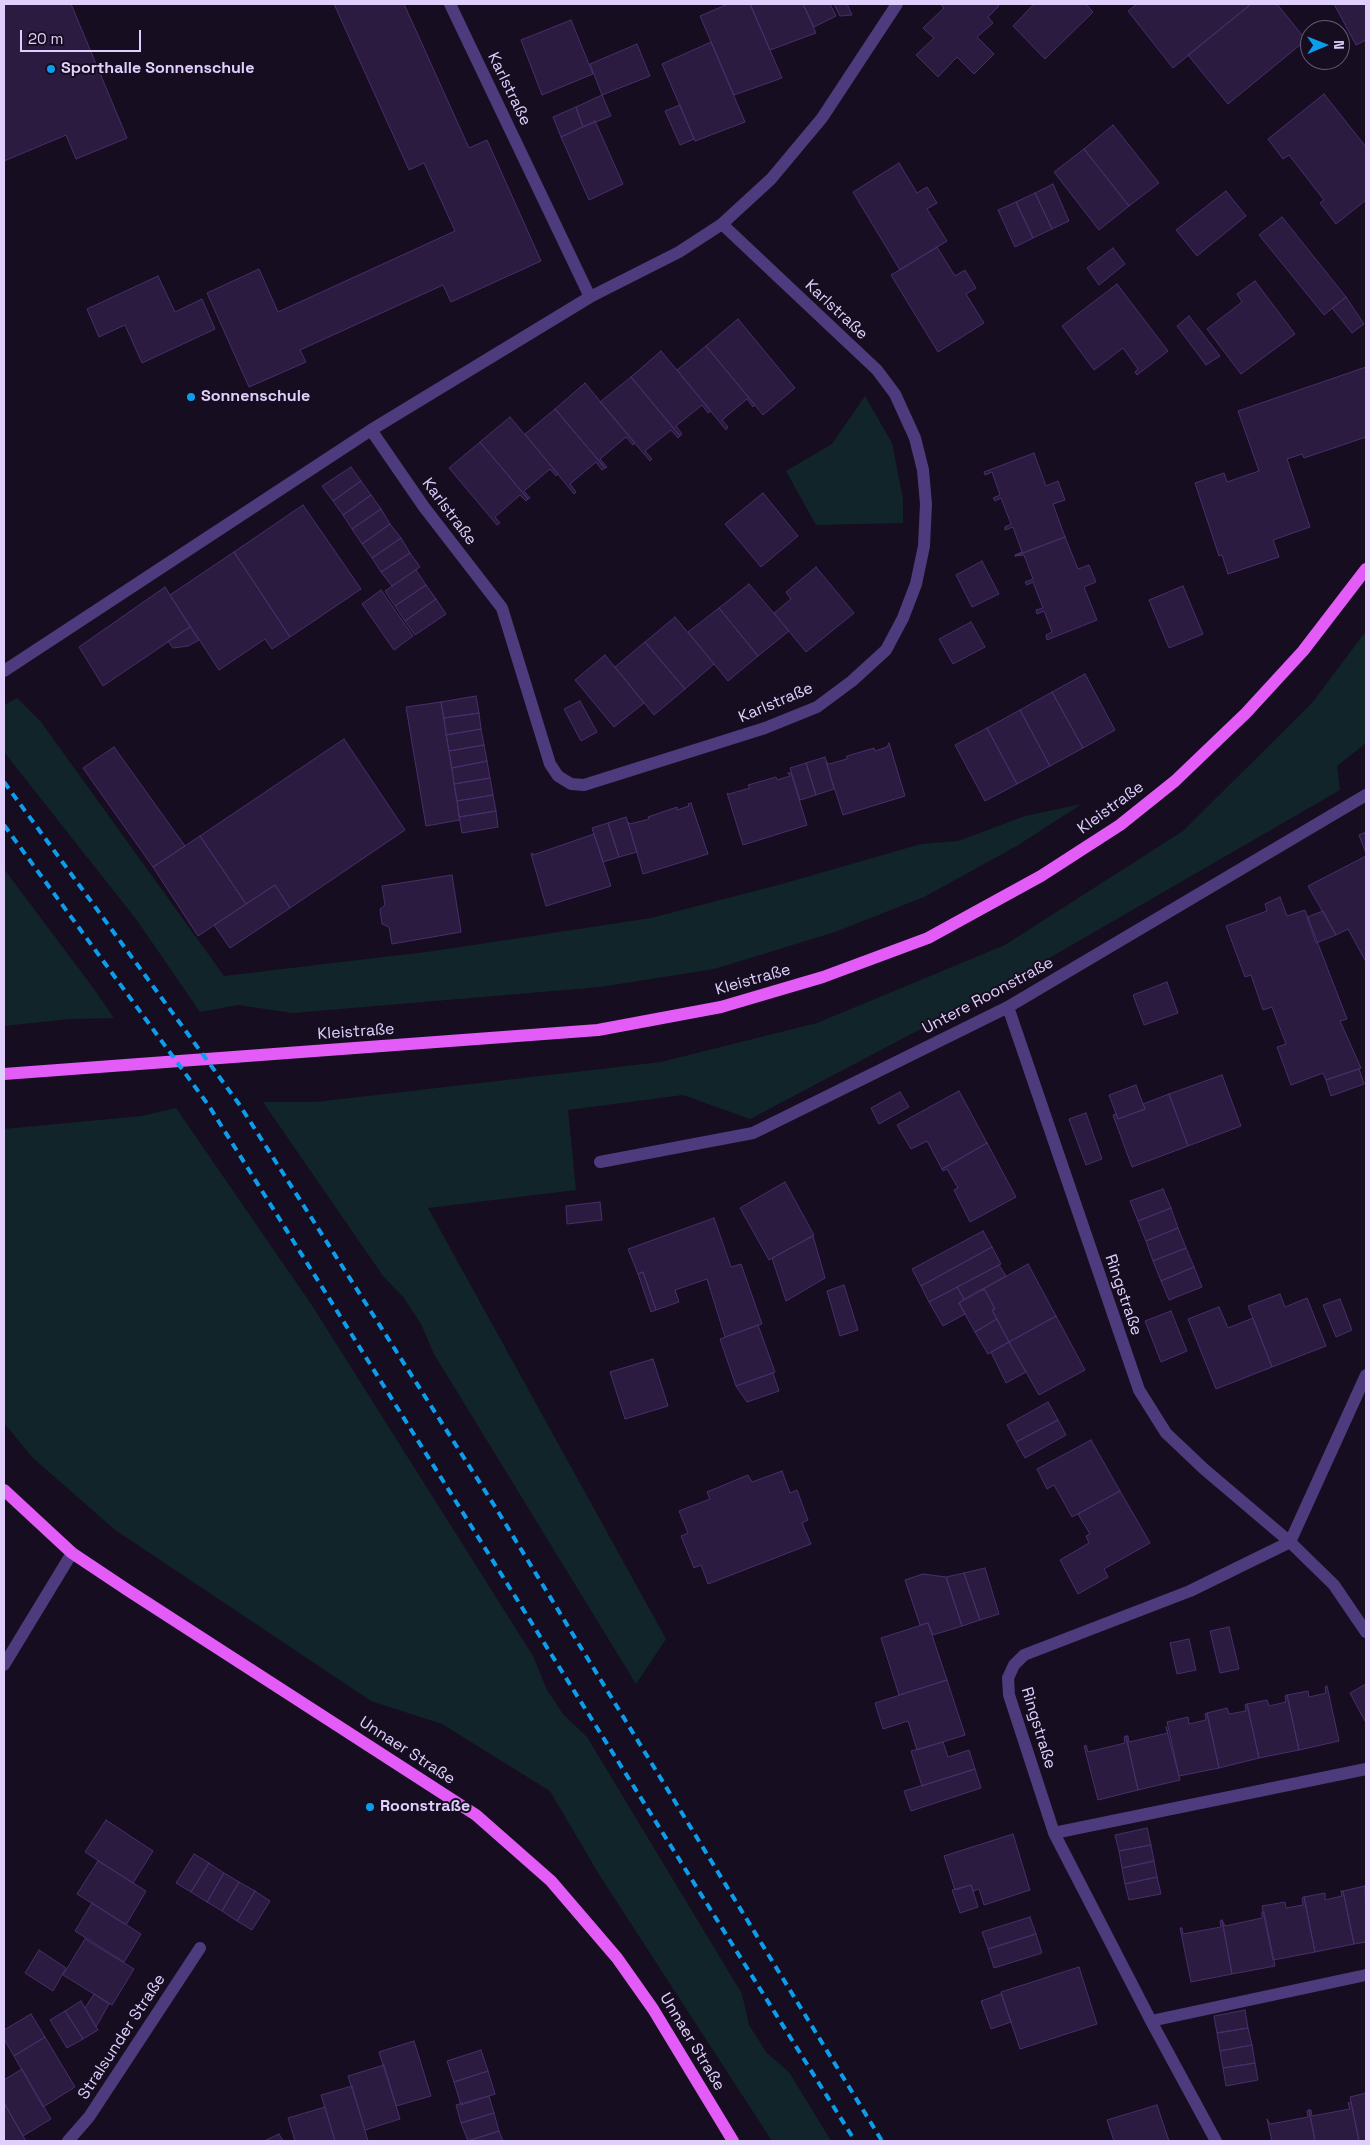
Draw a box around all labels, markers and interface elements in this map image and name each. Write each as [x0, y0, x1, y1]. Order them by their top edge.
scale bar [22, 20, 144, 52]
north arrow [1300, 20, 1350, 70]
text: 20 m [28, 29, 63, 48]
text: N [1330, 40, 1348, 50]
street label: Karlstraße [483, 49, 535, 129]
place label: Sporthalle Sonnenschule [61, 59, 254, 79]
marker: Sporthalle Sonnenschule [45, 63, 57, 75]
street label: Karlstraße [801, 276, 871, 344]
place label: Sonnenschule [201, 387, 310, 407]
marker: Sonnenschule [185, 391, 197, 403]
street label: Karlstraße [418, 475, 480, 549]
street label: Karlstraße [736, 679, 816, 727]
street label: Kleistraße [1074, 778, 1148, 838]
street label: Untere Roonstraße [919, 953, 1057, 1039]
street label: Kleistraße [713, 960, 793, 1000]
street label: Kleistraße [317, 1020, 395, 1044]
street label: Ringstraße [1100, 1252, 1146, 1338]
street label: Ringstraße [1017, 1685, 1059, 1771]
street label: Unnaer Straße [355, 1713, 459, 1789]
place label: Roonstraße [380, 1797, 470, 1817]
marker: Roonstraße [364, 1801, 376, 1813]
street label: Stralsunder Straße [74, 1971, 170, 2103]
street label: Unnaer Straße [655, 1990, 729, 2094]

